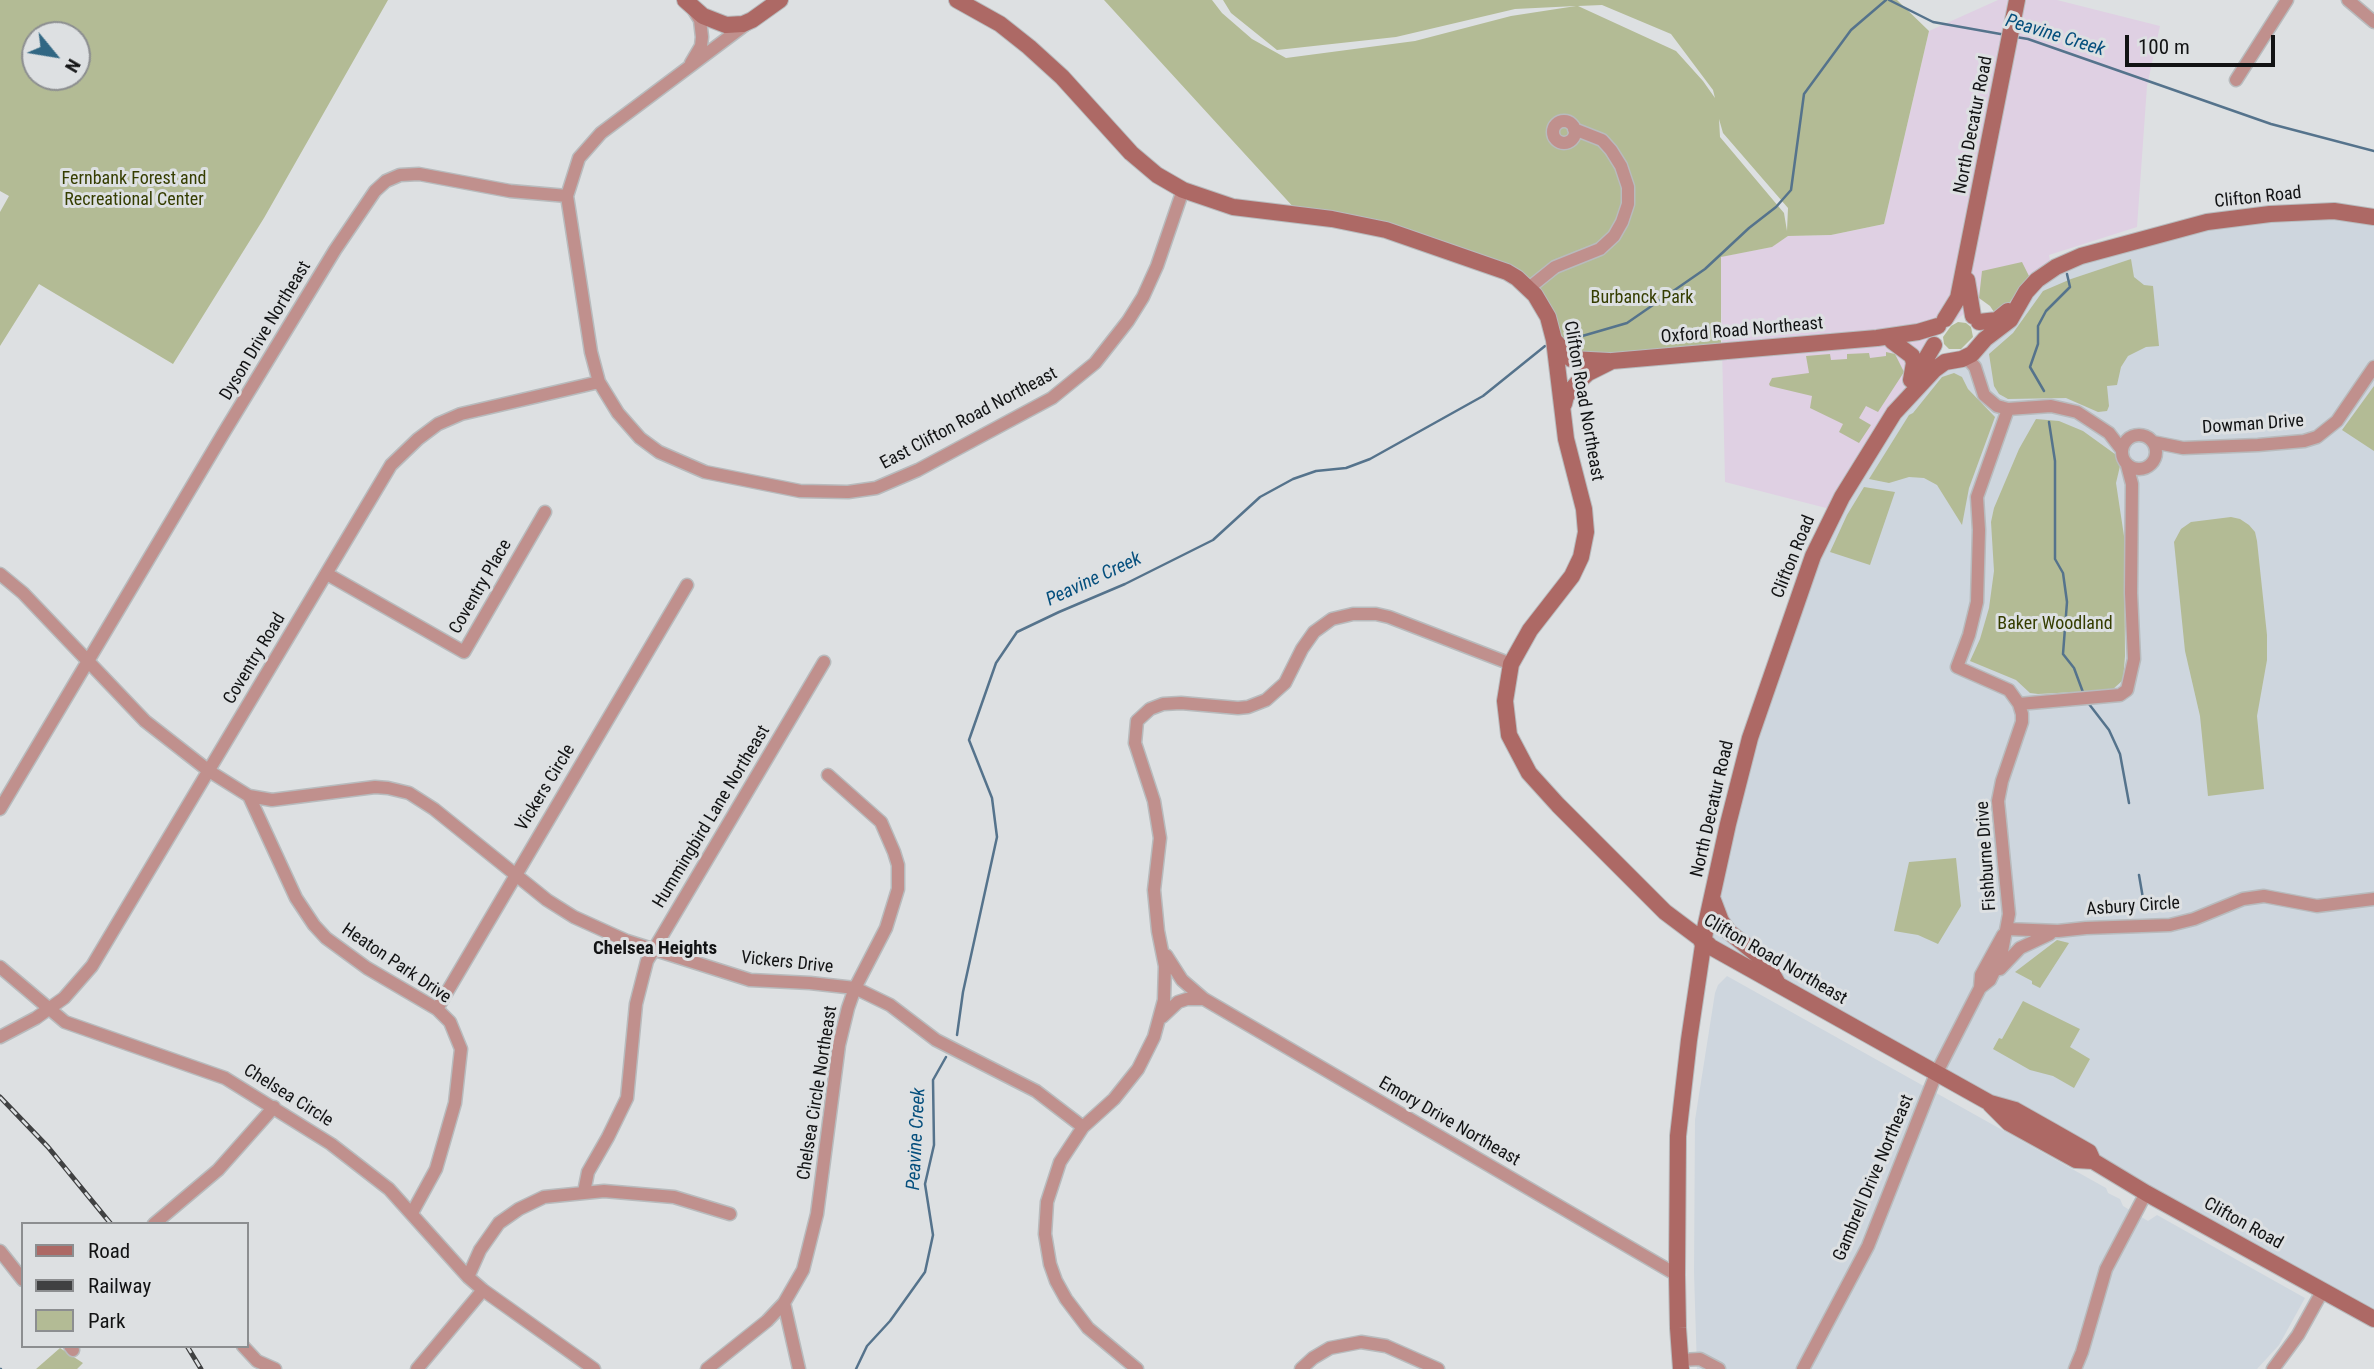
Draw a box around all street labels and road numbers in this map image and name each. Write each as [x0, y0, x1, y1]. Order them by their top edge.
street label: North Decatur Road [1950, 54, 1998, 196]
street label: Clifton Road [2213, 183, 2303, 213]
street label: Dyson Drive Northeast [216, 257, 316, 405]
street label: Oxford Road Northeast [1660, 313, 1824, 349]
street label: Clifton Road Northeast [1558, 319, 1608, 483]
street label: East Clifton Road Northeast [877, 363, 1061, 475]
street label: Dowman Drive [2201, 411, 2305, 439]
street label: Clifton Road [1768, 512, 1820, 602]
street label: Coventry Place [445, 536, 517, 638]
street label: Coventry Road [219, 609, 291, 709]
street label: Hummingbird Lane Northeast [649, 722, 775, 912]
street label: North Decatur Road [1687, 739, 1739, 879]
street label: Vickers Circle [512, 741, 580, 835]
street label: Fishburne Drive [1972, 800, 2002, 912]
street label: Asbury Circle [2085, 893, 2181, 921]
street label: Clifton Road Northeast [1699, 910, 1851, 1010]
street label: Heaton Park Drive [337, 919, 455, 1009]
street label: Vickers Drive [740, 947, 834, 979]
street label: Chelsea Circle Northeast [794, 1004, 842, 1182]
street label: Chelsea Circle [239, 1060, 337, 1132]
street label: Emory Drive Northeast [1375, 1073, 1523, 1171]
street label: Gambrell Drive Northeast [1829, 1092, 1919, 1264]
street label: Clifton Road [2200, 1193, 2286, 1255]

